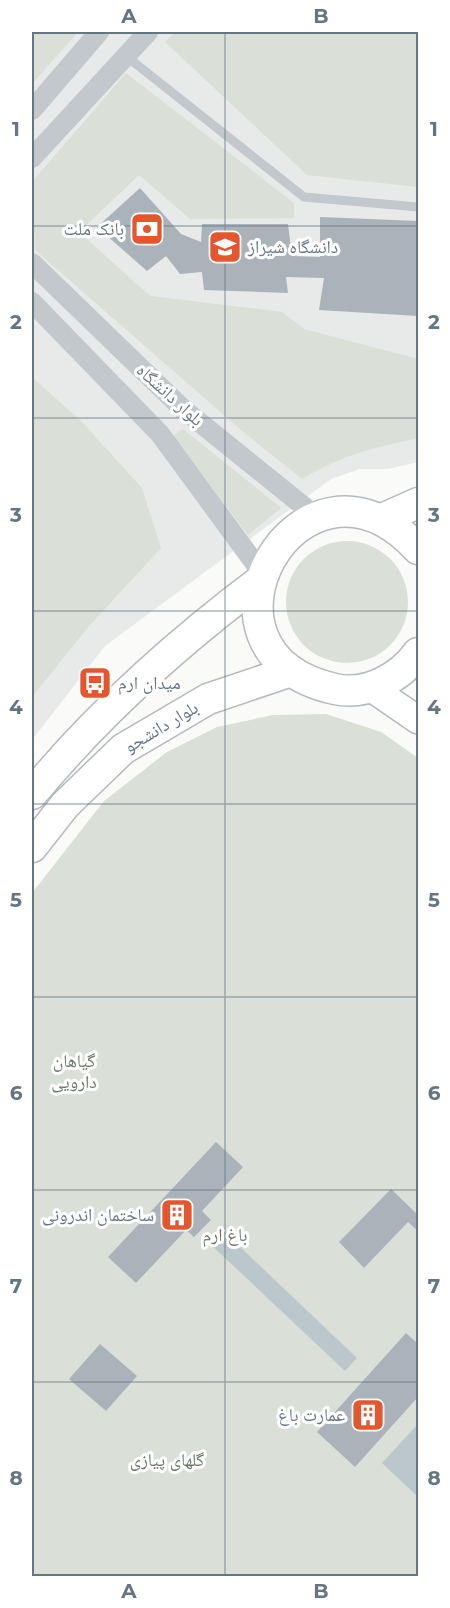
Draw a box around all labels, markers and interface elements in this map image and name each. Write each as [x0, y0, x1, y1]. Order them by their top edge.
text: A [120, 4, 137, 28]
text: B [313, 4, 329, 28]
text: 1 [12, 117, 20, 141]
text: 1 [430, 117, 438, 141]
bank icon: بانک ملت [129, 211, 165, 247]
place label: بانک ملت [64, 218, 124, 240]
school or university icon: دانشگاه شیراز [207, 229, 243, 265]
place label: دانشگاه شیراز [247, 236, 338, 258]
text: 2 [10, 310, 22, 334]
text: 2 [428, 310, 440, 334]
street label: بلوار دانشگاه [132, 359, 208, 431]
text: 3 [9, 503, 22, 527]
text: 3 [427, 503, 440, 527]
bus stop icon: میدان ارم [77, 665, 113, 701]
place label: میدان ارم [118, 672, 181, 695]
text: 4 [9, 695, 23, 719]
text: 4 [427, 695, 441, 719]
street label: بلوار دانشجو [120, 696, 202, 758]
text: 5 [10, 888, 22, 912]
text: 5 [428, 888, 440, 912]
park label: گیاهان دارویی [51, 1050, 97, 1093]
text: 6 [10, 1081, 23, 1105]
text: 6 [428, 1081, 441, 1105]
building icon: ساختمان اندرونی [159, 1197, 195, 1233]
place label: ساختمان اندرونی [42, 1204, 154, 1226]
park label: باغ ارم [202, 1224, 248, 1247]
text: 7 [10, 1274, 22, 1298]
text: 7 [428, 1274, 440, 1298]
building icon: عمارت باغ [350, 1397, 386, 1433]
place label: عمارت باغ [278, 1404, 345, 1426]
park label: گلهای پیازی [130, 1449, 205, 1471]
text: 8 [9, 1466, 23, 1490]
text: 8 [427, 1466, 441, 1490]
text: A [120, 1579, 137, 1603]
text: B [313, 1579, 329, 1603]

